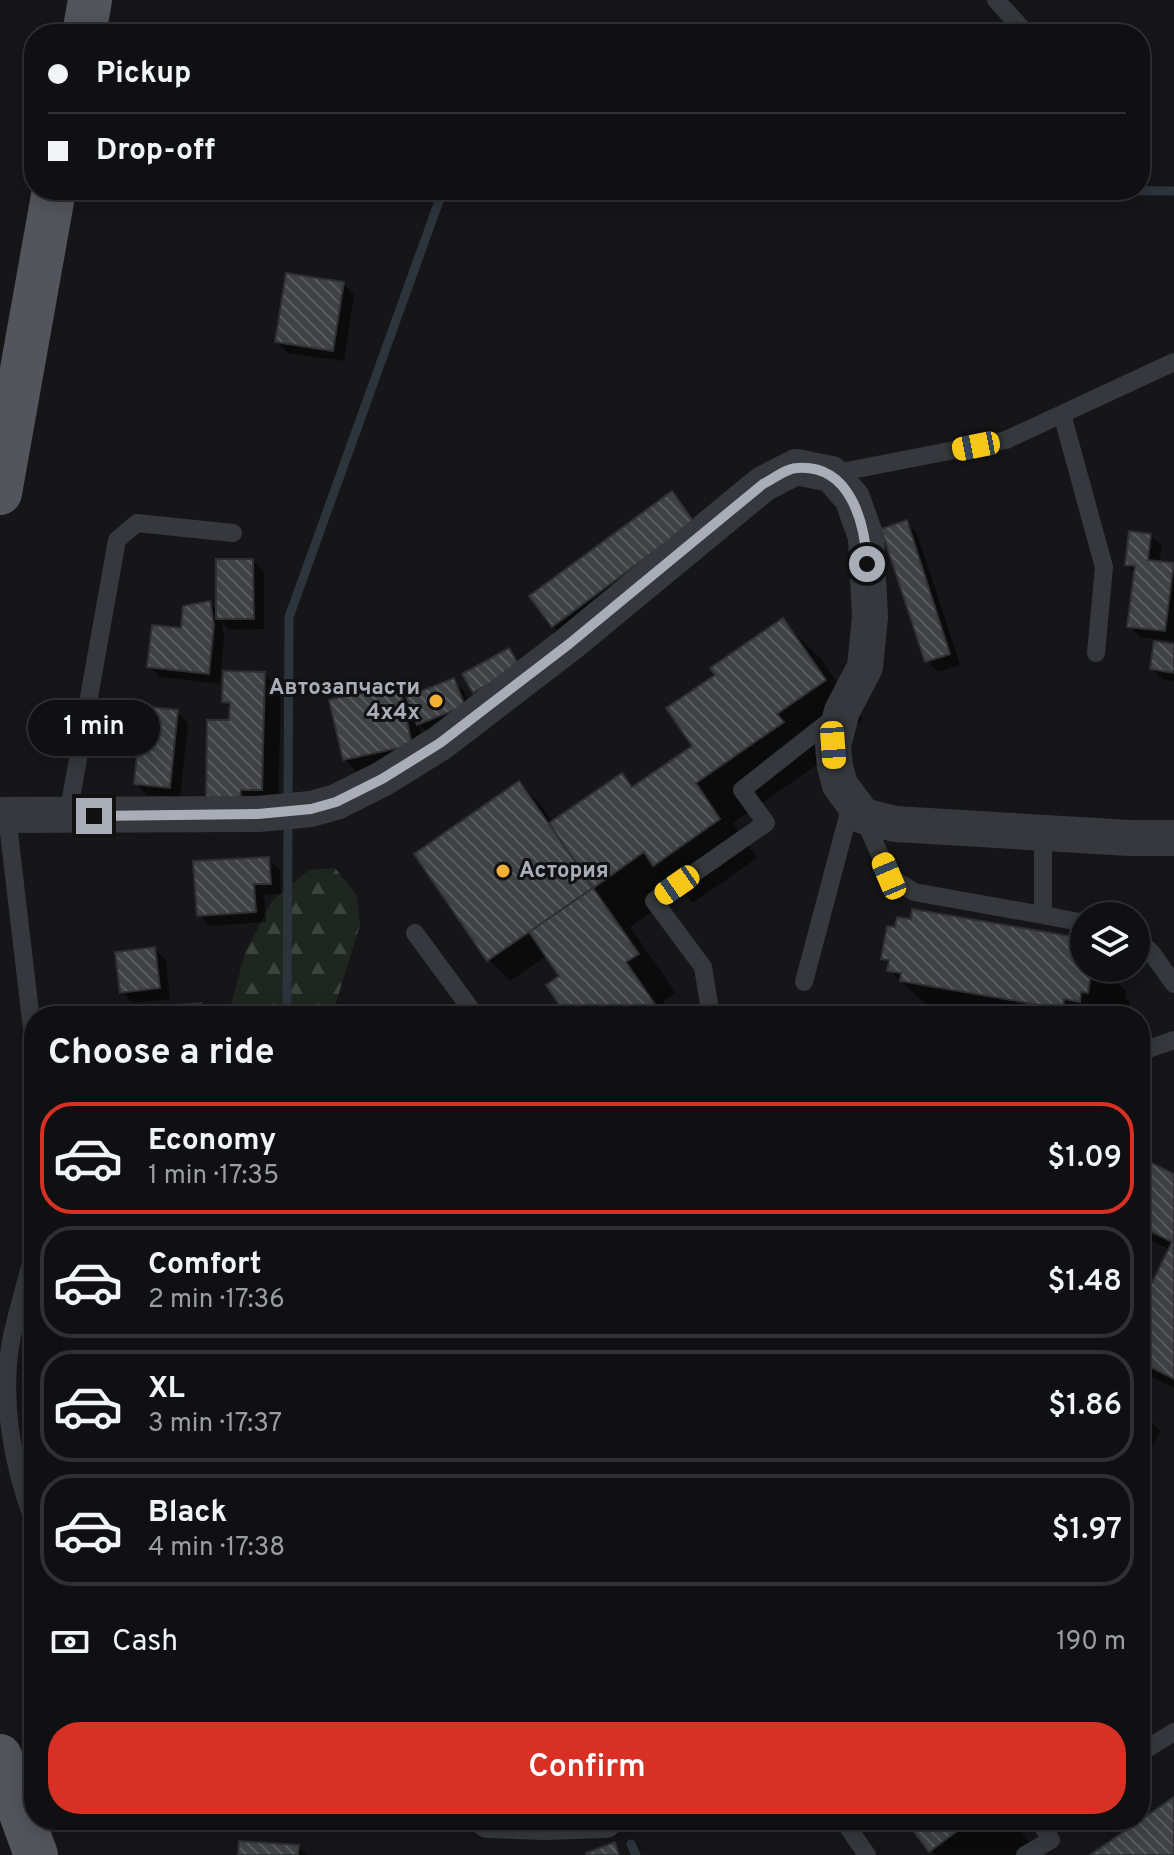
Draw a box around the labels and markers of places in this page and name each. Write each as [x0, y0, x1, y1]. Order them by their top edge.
place label: Автозапчасти 4х4х [269, 675, 420, 727]
marker: Автозапчасти 4х4х [427, 692, 445, 710]
place label: Астория [519, 858, 609, 885]
marker: Астория [494, 862, 512, 880]

